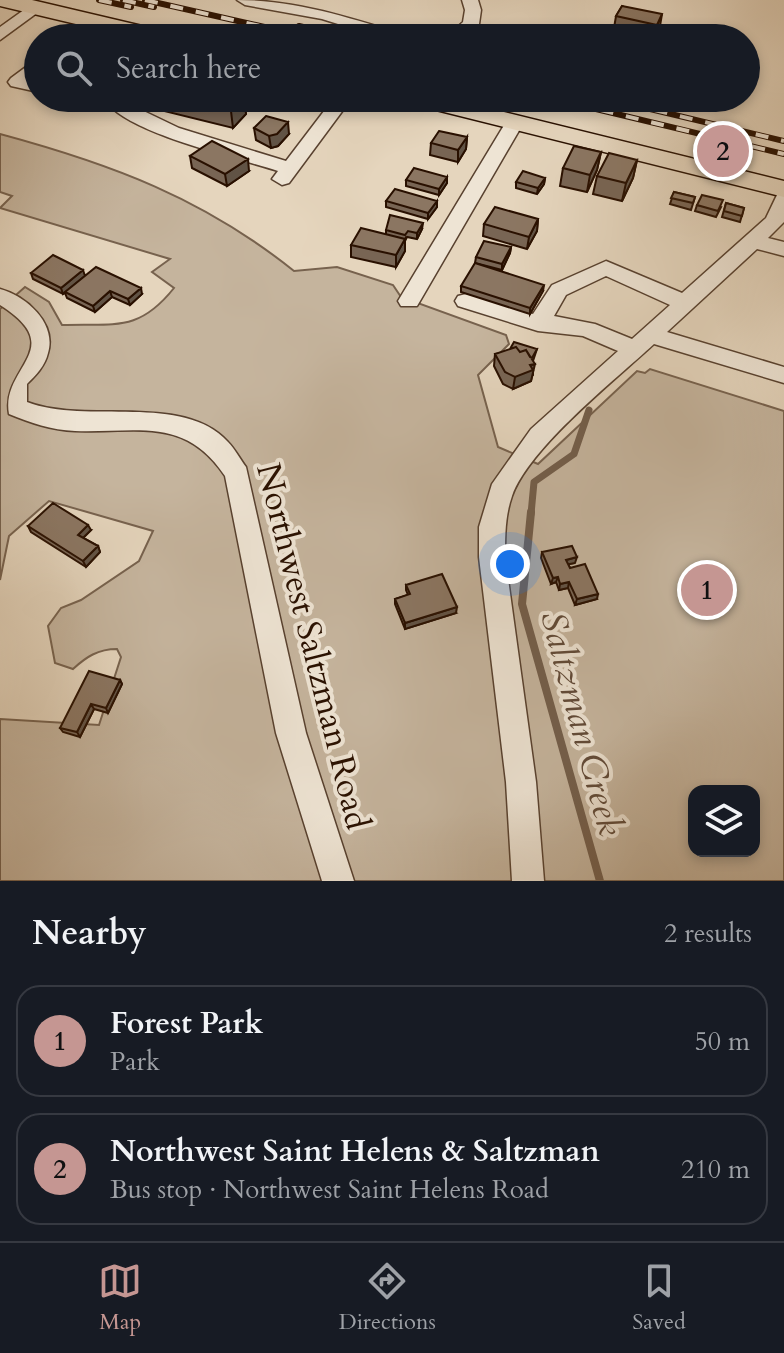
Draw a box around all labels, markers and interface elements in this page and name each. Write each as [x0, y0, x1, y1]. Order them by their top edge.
search box [24, 24, 760, 112]
icon: search [52, 46, 96, 90]
text: Search here [116, 48, 261, 89]
pin: 2 [697, 121, 749, 181]
street label: Northwest Saltzman Road [245, 458, 381, 834]
your location [490, 544, 530, 584]
pin: 1 [681, 560, 733, 620]
water label: Saltzman Creek [528, 606, 635, 841]
map controls [688, 785, 760, 857]
button: layers [688, 785, 760, 857]
text: Nearby [32, 910, 147, 956]
text: 2 results [664, 916, 752, 951]
text: Forest Park [110, 1003, 263, 1044]
text: 1 [53, 1024, 67, 1059]
text: 50 m [694, 1024, 750, 1059]
text: Park [110, 1044, 160, 1079]
text: Northwest Saint Helens & Saltzman [110, 1131, 600, 1172]
text: 2 [53, 1152, 67, 1187]
text: 210 m [681, 1152, 750, 1187]
text: Bus stop · Northwest Saint Helens Road [110, 1172, 549, 1207]
tab: Map [98, 1259, 142, 1337]
tab: Directions [339, 1259, 436, 1337]
tab: Saved [632, 1259, 686, 1337]

